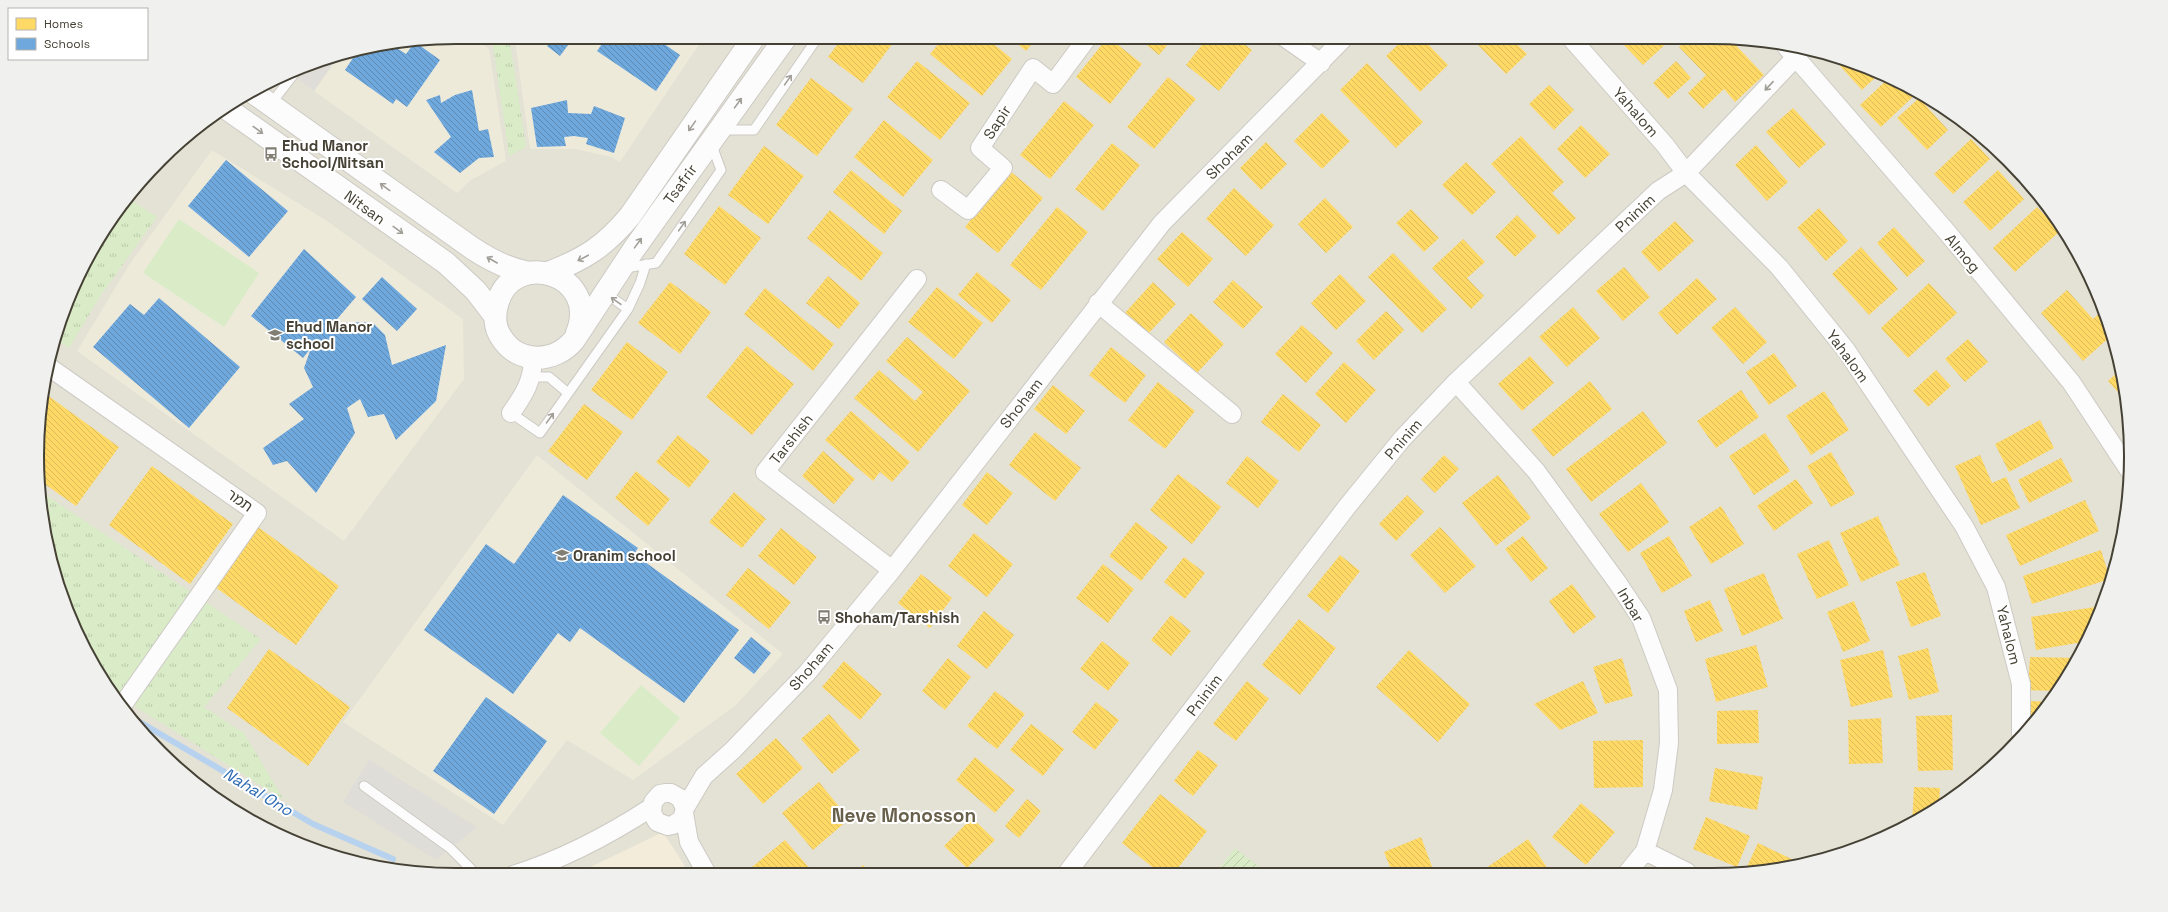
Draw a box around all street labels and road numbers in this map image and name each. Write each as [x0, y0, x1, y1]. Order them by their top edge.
street label: Yahalom [1609, 83, 1663, 141]
street label: Sapir [979, 101, 1015, 143]
street label: Shoham [1202, 129, 1256, 183]
street label: Tsafrir [659, 160, 701, 208]
street label: Nitsan [341, 186, 389, 228]
street label: Pninim [1611, 190, 1659, 236]
street label: Almog [1941, 230, 1985, 276]
street label: Yahalom [1823, 326, 1873, 386]
street label: Shoham [996, 374, 1046, 432]
street label: Tarshish [765, 410, 817, 468]
street label: Pninim [1380, 415, 1426, 463]
street label: תמר [223, 484, 257, 516]
street label: Inbar [1613, 584, 1649, 626]
street label: Yahalom [1992, 603, 2026, 667]
street label: Shoham [785, 638, 837, 694]
street label: Pninim [1182, 670, 1226, 720]

